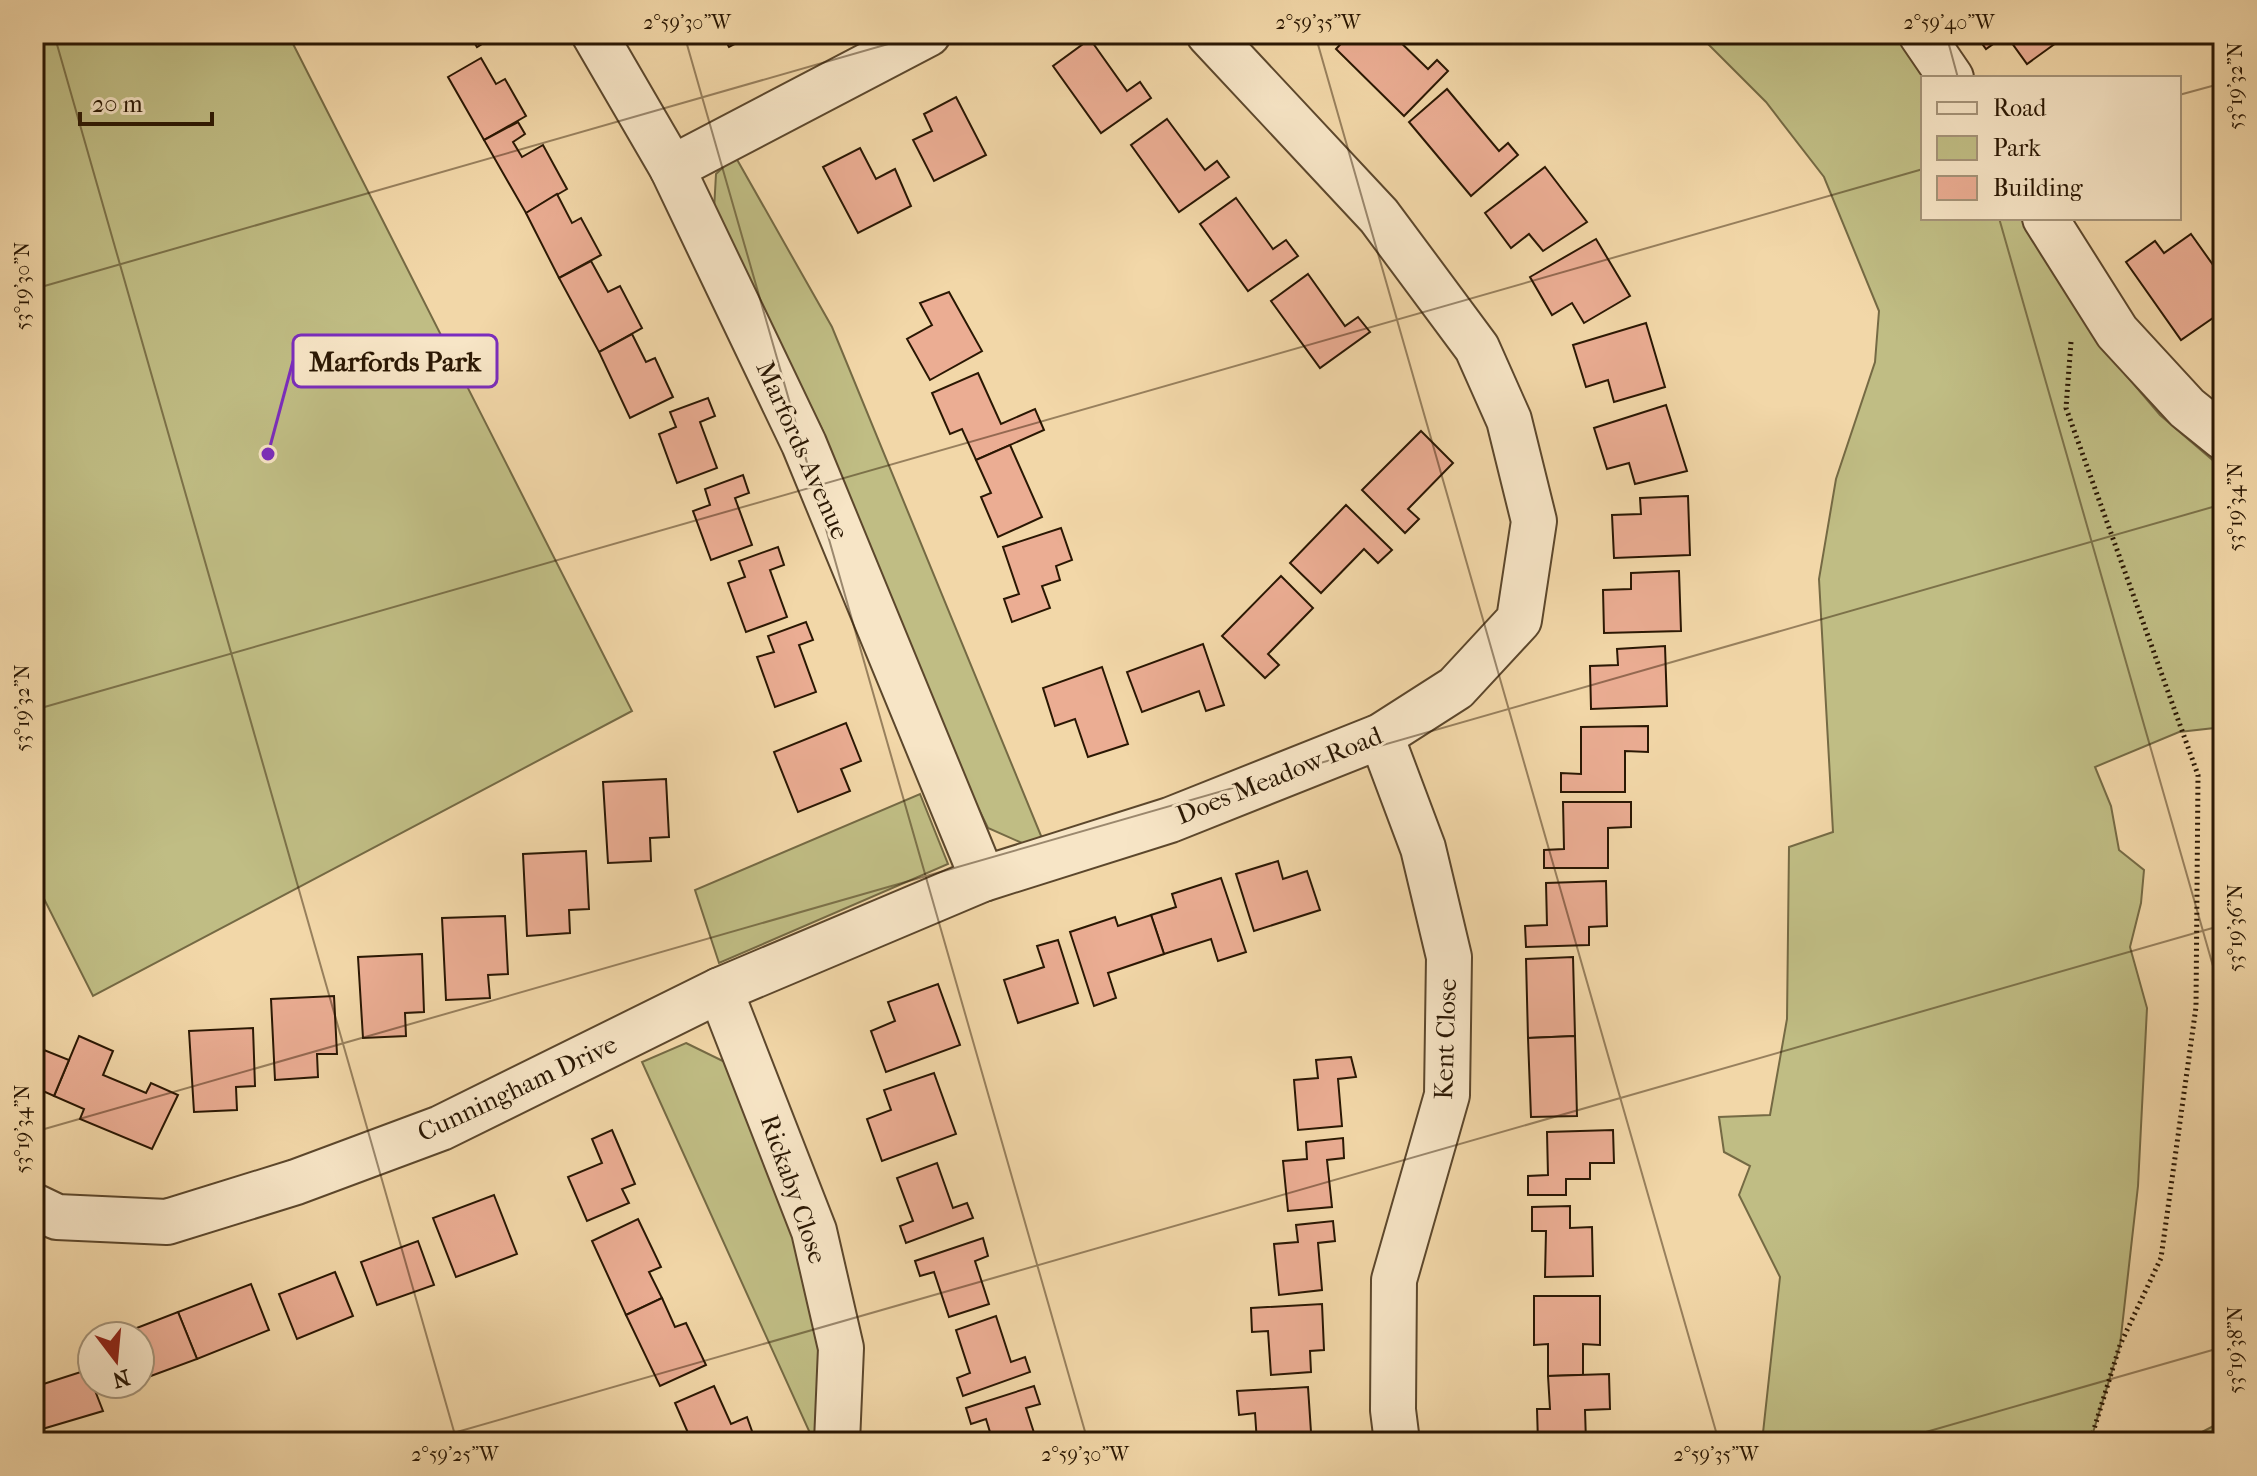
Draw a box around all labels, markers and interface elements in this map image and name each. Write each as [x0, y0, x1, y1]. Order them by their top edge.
text: 2°59'30"W [643, 11, 732, 34]
text: 2°59'35"W [1275, 11, 1362, 34]
text: 2°59'40"W [1903, 11, 1996, 34]
text: 53°19'32"N [2224, 42, 2247, 130]
scale bar [80, 76, 212, 126]
legend [1921, 76, 2181, 220]
text: 20 m [92, 90, 143, 118]
text: Road [1993, 94, 2047, 122]
text: Park [1993, 134, 2041, 162]
text: Building [1993, 174, 2084, 202]
text: 53°19'30"N [11, 242, 34, 330]
callout: Marfords Park [293, 335, 497, 387]
text: Marfords Park [309, 345, 483, 378]
street label: Marfords Avenue [749, 356, 856, 544]
text: 53°19'34"N [2224, 462, 2247, 552]
text: 53°19'32"N [11, 664, 34, 752]
street label: Does Meadow Road [1172, 720, 1387, 831]
text: 53°19'36"N [2224, 884, 2247, 972]
street label: Kent Close [1428, 978, 1463, 1100]
street label: Cunningham Drive [413, 1029, 622, 1148]
text: 53°19'34"N [11, 1084, 34, 1174]
street label: Rickaby Close [754, 1111, 834, 1268]
text: 53°19'38"N [2224, 1306, 2247, 1394]
north arrow [76, 1320, 156, 1400]
text: N [109, 1363, 133, 1393]
text: 2°59'25"W [411, 1443, 500, 1466]
text: 2°59'30"W [1041, 1443, 1130, 1466]
text: 2°59'35"W [1673, 1443, 1760, 1466]

